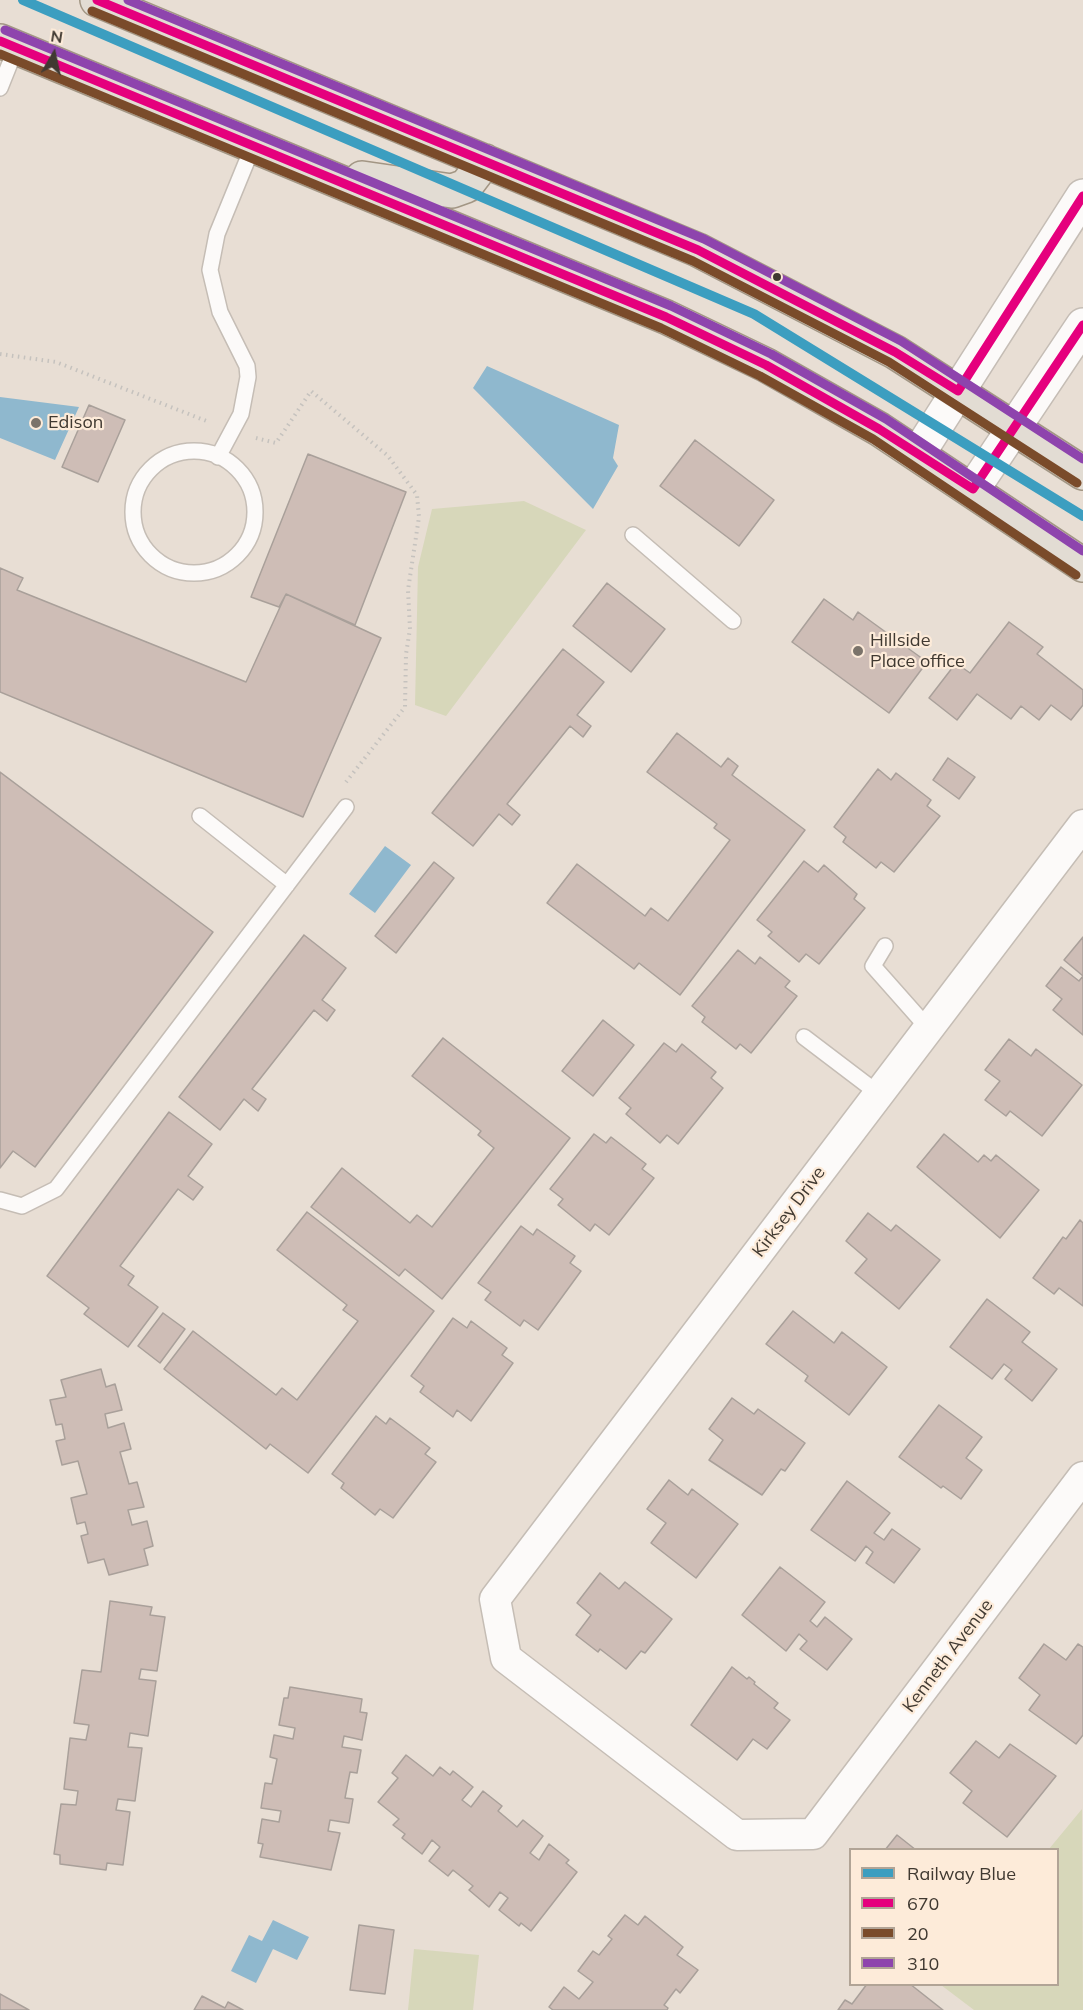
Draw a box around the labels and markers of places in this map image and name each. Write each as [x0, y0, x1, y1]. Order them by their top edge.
unlabelled marker [771, 271, 783, 283]
place label: Edison [48, 412, 103, 434]
marker: Edison [29, 416, 43, 430]
place label: Hillside Place office [870, 630, 965, 672]
marker: Hillside Place office [851, 644, 865, 658]

